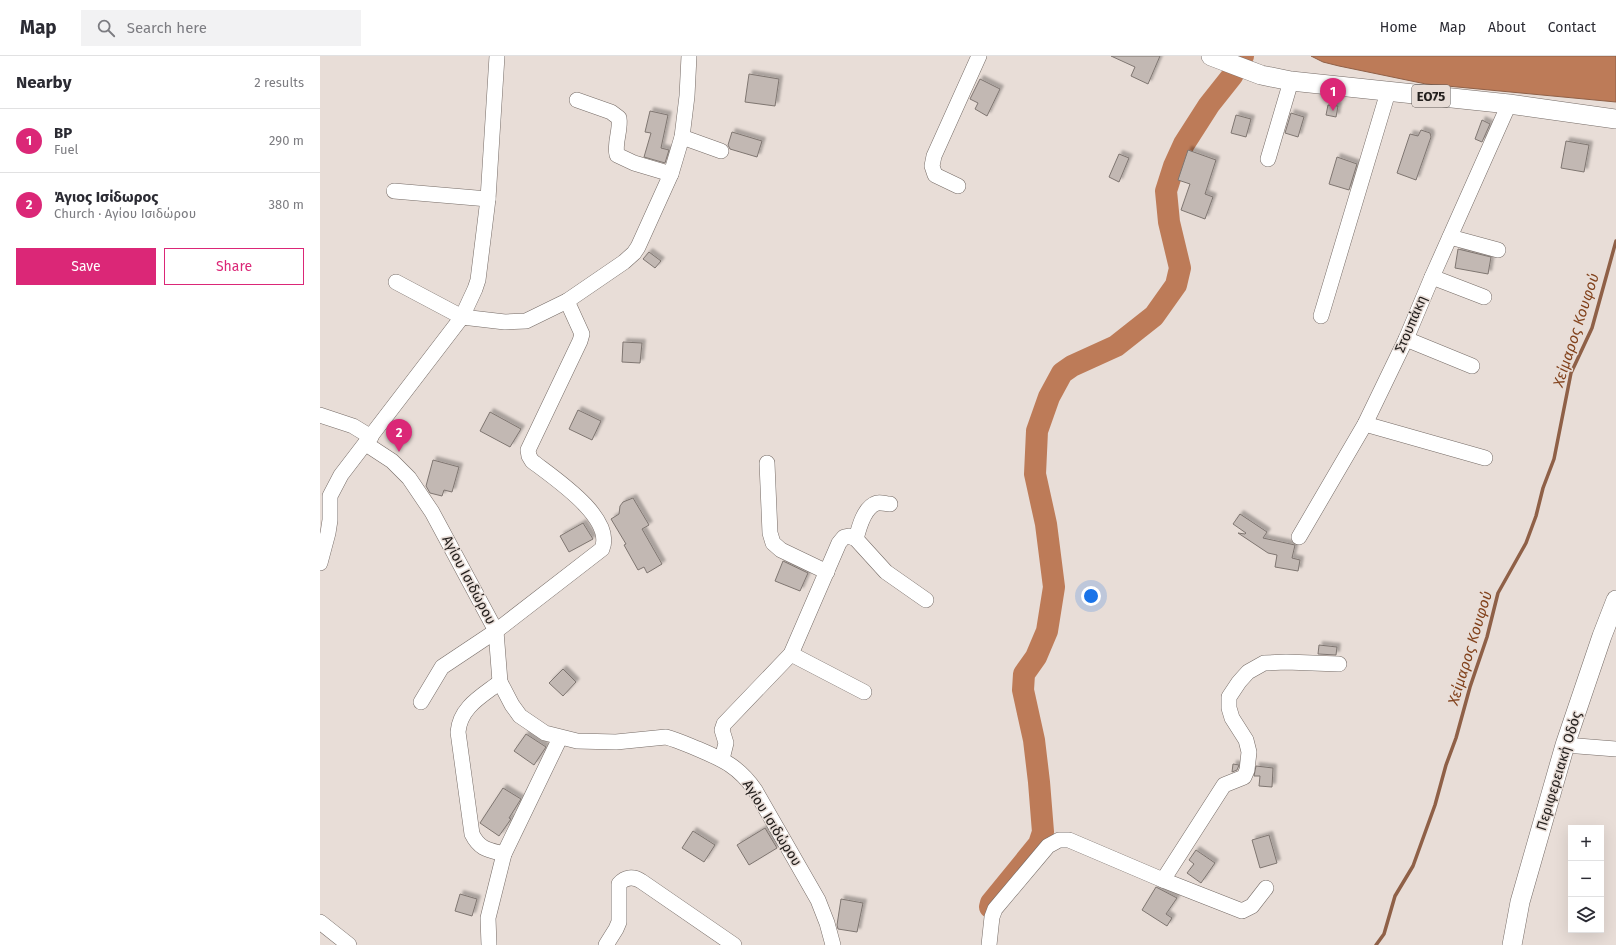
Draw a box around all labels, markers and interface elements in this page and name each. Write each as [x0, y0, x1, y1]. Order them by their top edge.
search box [81, 10, 361, 46]
text: Map [20, 16, 57, 39]
icon: search [95, 17, 117, 39]
text: Search here [127, 19, 207, 37]
text: Home [1380, 19, 1417, 36]
text: Map [1439, 19, 1466, 36]
text: About [1488, 19, 1526, 36]
text: Contact [1548, 19, 1596, 36]
text: Nearby [16, 72, 71, 93]
text: 2 results [254, 75, 304, 90]
pin: 1 [1320, 78, 1346, 111]
road number: ΕΟ75 [1412, 85, 1450, 107]
text: BP [54, 124, 72, 142]
text: 1 [26, 133, 32, 148]
text: 290 m [269, 133, 304, 148]
text: Fuel [54, 142, 78, 157]
text: Άγιος Ισίδωρος [54, 188, 158, 206]
text: 2 [26, 197, 32, 212]
text: 380 m [269, 197, 304, 212]
text: Church · Αγίου Ισιδώρου [54, 206, 196, 221]
button: Save [16, 248, 156, 285]
button: Share [164, 248, 304, 285]
water label: Χείμαρος Κουφού [1549, 271, 1603, 390]
street label: Στουπάκη [1391, 293, 1431, 355]
pin: 2 [386, 419, 412, 452]
street label: Αγίου Ισιδώρου [438, 533, 500, 627]
your location [1081, 586, 1101, 606]
water label: Χείμαρος Κουφού [1444, 589, 1496, 708]
street label: Περιφερειακή Οδός [1533, 709, 1585, 833]
street label: Αγίου Ισιδώρου [739, 777, 805, 869]
map controls [1568, 825, 1604, 933]
button: + [1568, 825, 1604, 861]
button: − [1568, 861, 1604, 897]
button: layers [1568, 897, 1604, 933]

